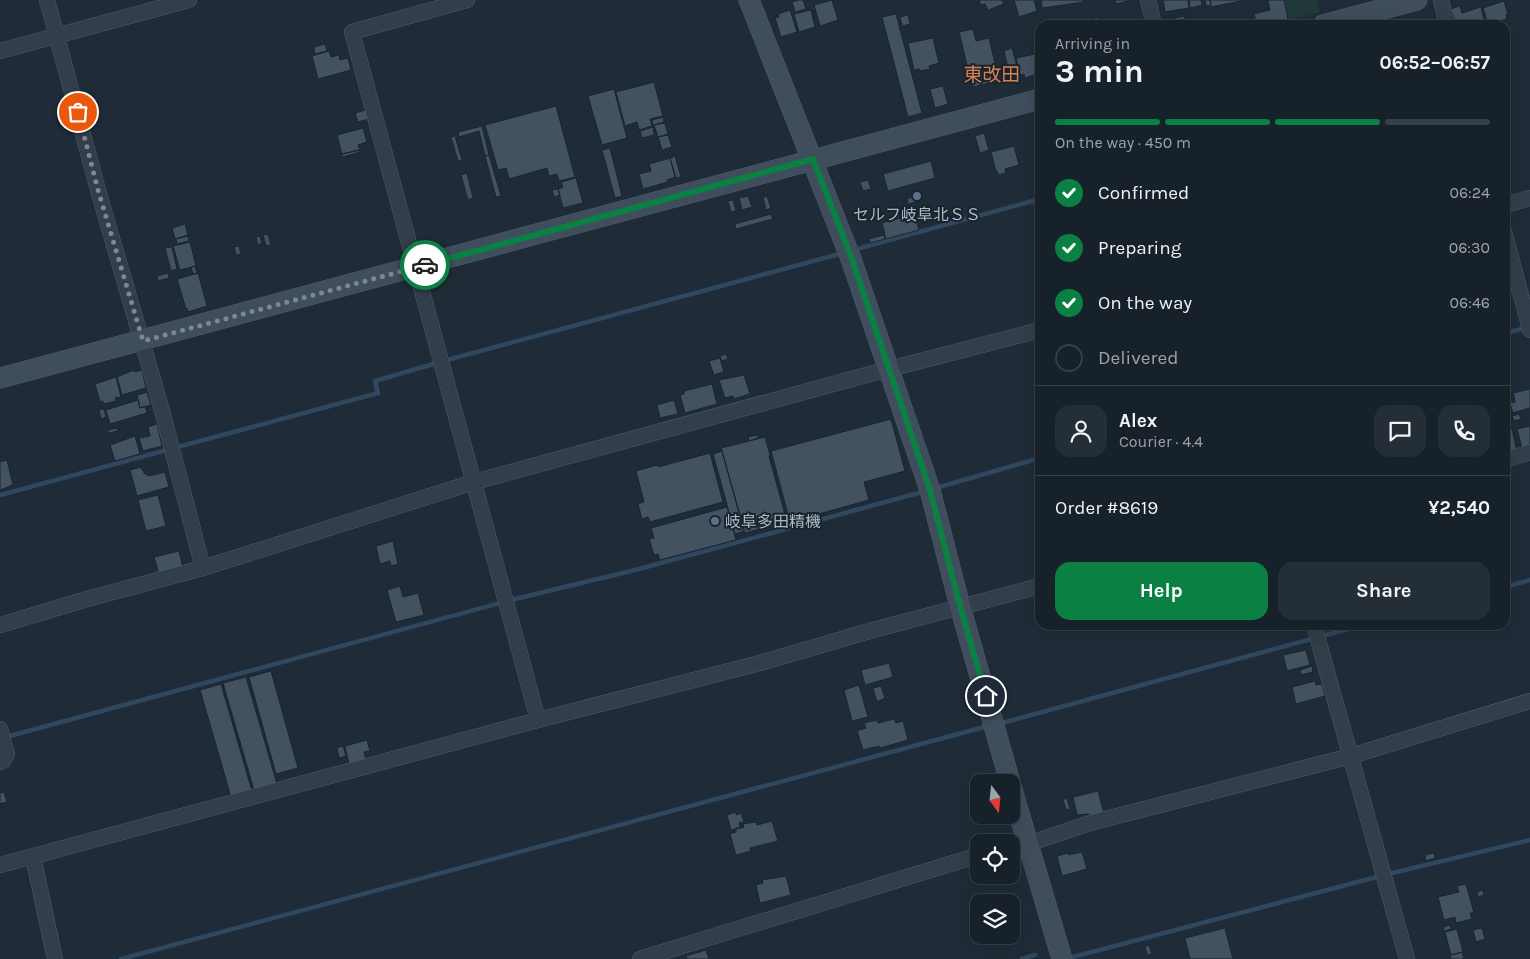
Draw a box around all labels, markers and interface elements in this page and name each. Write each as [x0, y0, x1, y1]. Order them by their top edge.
text: Arriving in [1055, 34, 1130, 53]
text: 06:52–06:57 [1380, 52, 1490, 74]
text: 3 min [1055, 53, 1144, 90]
district label: 東改田 [963, 64, 1021, 86]
pin [57, 91, 99, 133]
icon: bag [64, 98, 92, 126]
text: On the way · 450 m [1055, 133, 1191, 152]
icon: check [1055, 179, 1083, 207]
text: Confirmed [1098, 182, 1189, 204]
text: 06:24 [1449, 183, 1490, 202]
marker: セルフ岐阜北ＳＳ [911, 190, 923, 202]
place label: セルフ岐阜北ＳＳ [853, 205, 981, 224]
icon: check [1055, 234, 1083, 262]
text: Preparing [1098, 237, 1181, 259]
text: 06:30 [1449, 238, 1490, 257]
courier [400, 240, 450, 290]
icon: car [411, 251, 439, 279]
icon: check [1055, 289, 1083, 317]
text: On the way [1098, 292, 1192, 314]
text: 06:46 [1450, 293, 1490, 312]
text: Delivered [1098, 347, 1178, 369]
button: person [1055, 405, 1107, 457]
button: chat [1374, 405, 1426, 457]
button: phone [1438, 405, 1490, 457]
text: Alex [1119, 410, 1157, 432]
text: Courier · 4.4 [1119, 432, 1203, 451]
text: Order #8619 [1055, 497, 1158, 519]
text: ¥2,540 [1428, 497, 1490, 519]
place label: 岐阜多田精機 [725, 512, 821, 531]
marker: 岐阜多田精機 [709, 515, 721, 527]
button: Help [1055, 562, 1268, 620]
button: Share [1278, 562, 1490, 620]
pin [965, 675, 1007, 717]
icon: home [972, 682, 1000, 710]
north arrow [970, 774, 1020, 824]
map controls [970, 774, 1020, 944]
button: locate [970, 834, 1020, 884]
button: layers [970, 894, 1020, 944]

